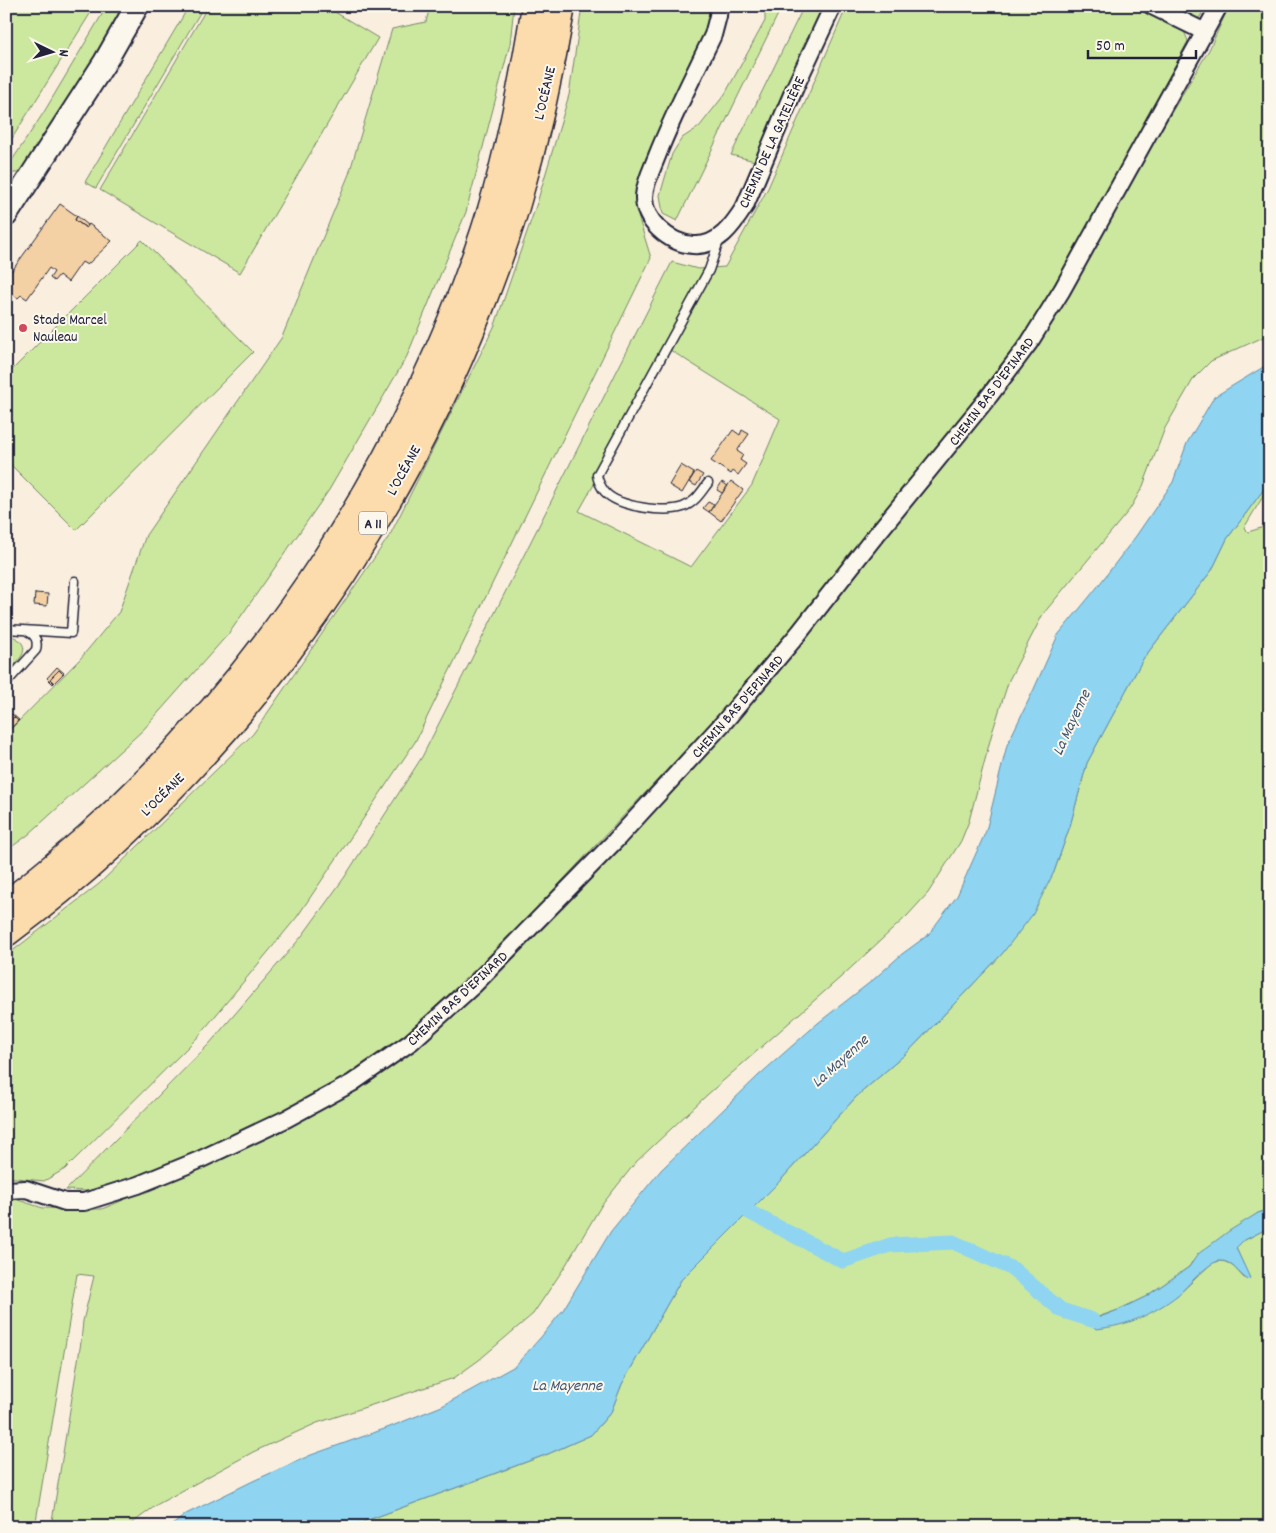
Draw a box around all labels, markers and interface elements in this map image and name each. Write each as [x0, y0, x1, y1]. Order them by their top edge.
north arrow [28, 28, 78, 78]
scale bar [1088, 28, 1196, 60]
text: 50 m [1096, 36, 1125, 58]
text: N [53, 49, 73, 57]
street label: L’OCÉANE [529, 64, 563, 122]
street label: CHEMIN DE LA GATELIÈRE [734, 73, 812, 212]
place label: Stade Marcel Nauleau [33, 310, 107, 349]
marker: Stade Marcel Nauleau [17, 322, 29, 334]
street label: CHEMIN BAS D'EPINARD [944, 333, 1041, 451]
street label: L’OCÉANE [382, 442, 428, 500]
road number: A 11 [359, 512, 387, 534]
street label: CHEMIN BAS D'EPINARD [687, 650, 790, 764]
water label: La Mayenne [1047, 686, 1098, 760]
street label: L’OCÉANE [136, 768, 191, 822]
street label: CHEMIN BAS D'EPINARD [403, 947, 514, 1052]
water label: La Mayenne [807, 1029, 875, 1094]
water label: La Mayenne [532, 1375, 603, 1398]

